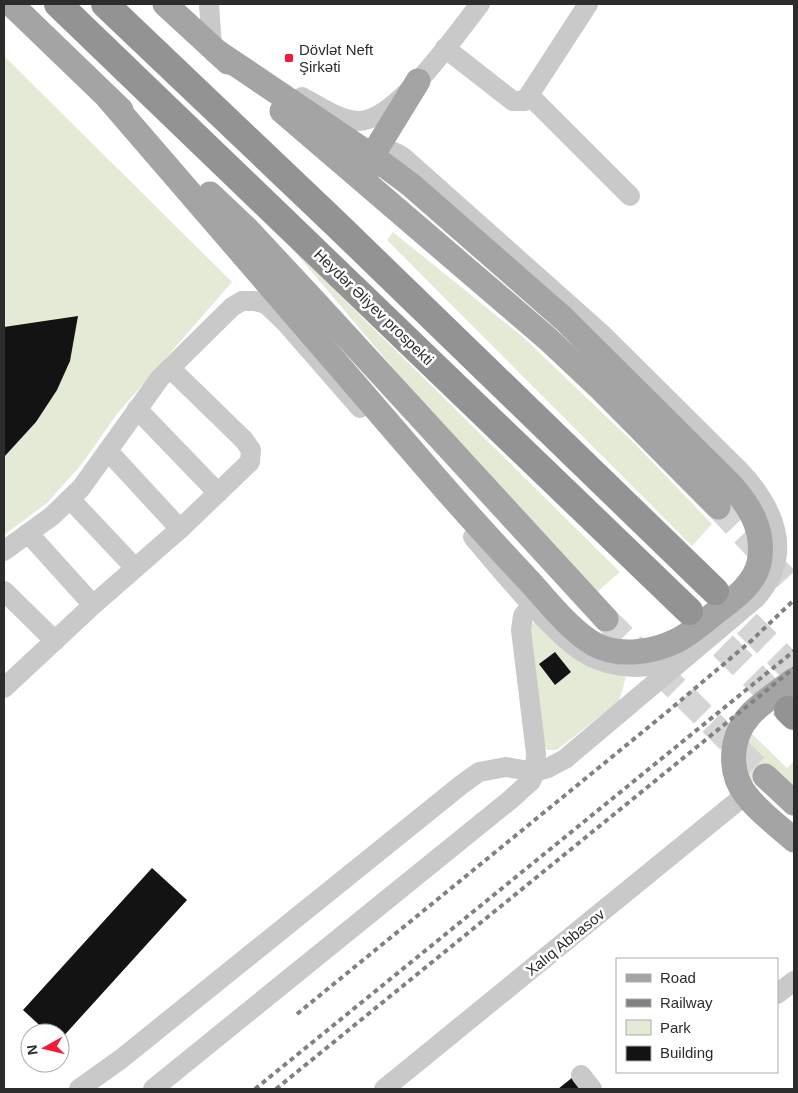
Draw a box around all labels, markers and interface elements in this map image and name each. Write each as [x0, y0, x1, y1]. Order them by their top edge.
place label: Dövlət Neft Şirkəti [299, 41, 374, 75]
marker: Dövlət Neft Şirkəti [283, 52, 295, 64]
street label: Heydər Əliyev prospekti [311, 246, 437, 368]
street label: Xalıq Abbasov [522, 905, 608, 979]
legend [616, 958, 778, 1073]
text: Road [660, 969, 696, 986]
text: Railway [660, 994, 713, 1011]
text: Park [660, 1019, 691, 1036]
north arrow [20, 1023, 70, 1073]
text: N [23, 1044, 41, 1056]
text: Building [660, 1044, 713, 1061]

